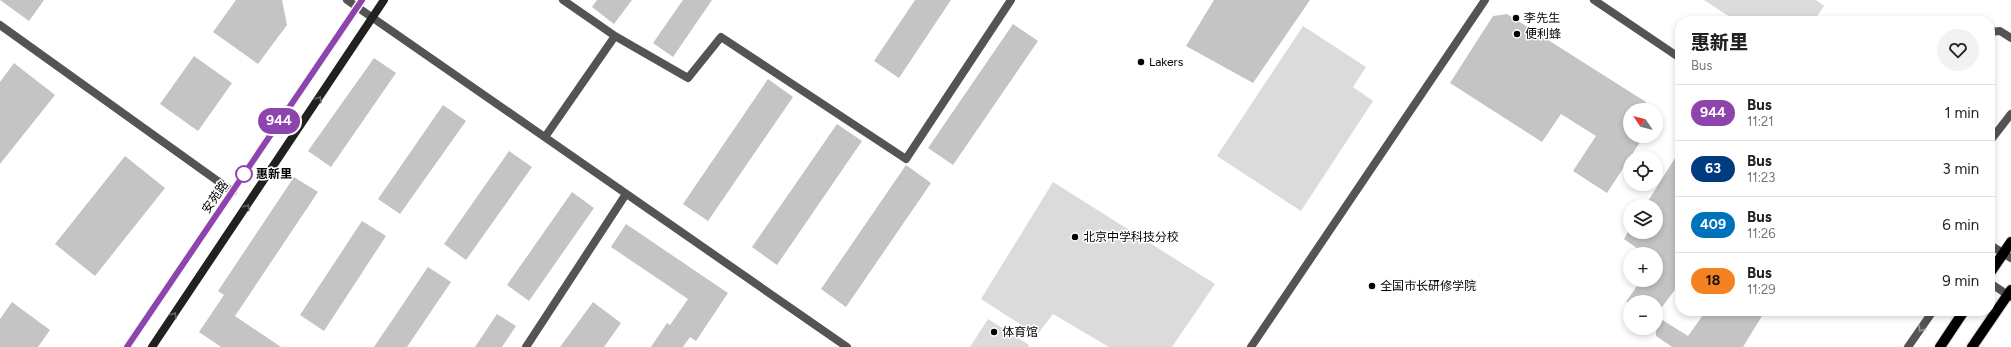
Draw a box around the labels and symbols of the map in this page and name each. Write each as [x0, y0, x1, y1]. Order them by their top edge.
place label: 李先生 [1524, 11, 1560, 25]
marker: 李先生 [1511, 13, 1521, 23]
place label: 便利蜂 [1525, 27, 1561, 41]
marker: 便利蜂 [1512, 29, 1522, 39]
place label: Lakers [1149, 55, 1184, 69]
marker: Lakers [1136, 57, 1146, 67]
one-way arrow [314, 96, 321, 103]
north arrow [1623, 103, 1663, 143]
line badge: 944 [256, 108, 302, 134]
marker: 惠新里 [235, 165, 253, 183]
place label: 惠新里 [256, 167, 292, 181]
street label: 安苑路 [199, 178, 231, 216]
one-way arrow [242, 204, 250, 211]
place label: 北京中学科技分校 [1083, 230, 1179, 244]
marker: 北京中学科技分校 [1070, 232, 1080, 242]
place label: 全国市长研修学院 [1380, 279, 1476, 293]
marker: 全国市长研修学院 [1367, 281, 1377, 291]
one-way arrow [169, 312, 176, 319]
place label: 体育馆 [1002, 325, 1038, 339]
one-way arrow [1918, 325, 1925, 332]
marker: 体育馆 [989, 327, 999, 337]

